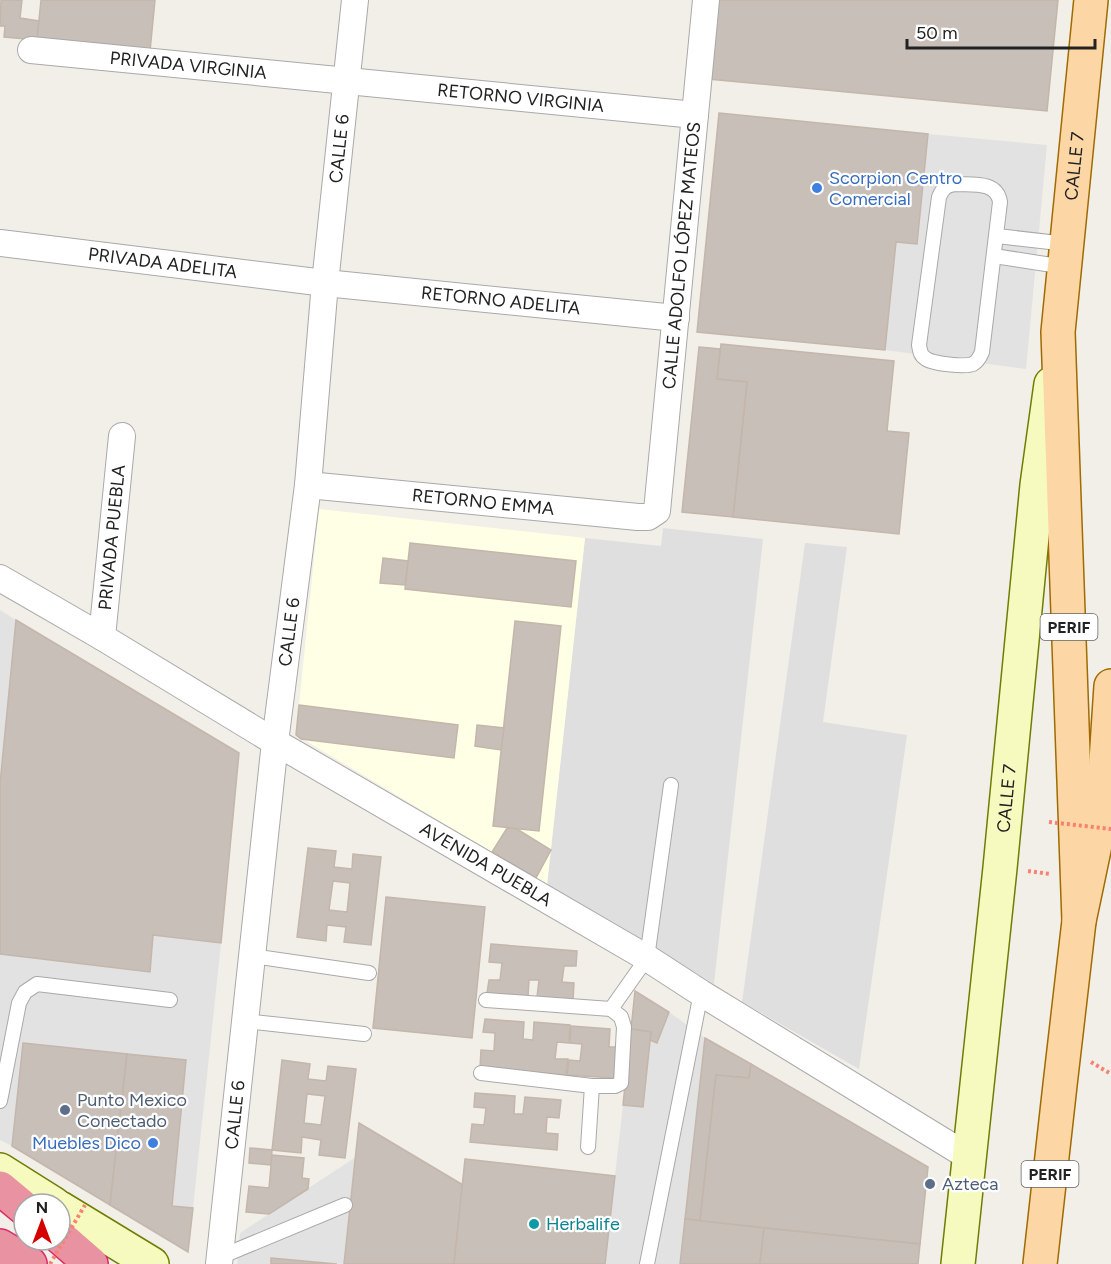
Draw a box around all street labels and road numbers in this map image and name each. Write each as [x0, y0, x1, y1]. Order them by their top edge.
street label: PRIVADA VIRGINIA [109, 47, 268, 84]
street label: RETORNO VIRGINIA [436, 79, 605, 117]
street label: CALLE 6 [325, 113, 354, 184]
street label: CALLE ADOLFO LÓPEZ MATEOS [658, 121, 705, 390]
street label: CALLE 7 [1060, 131, 1089, 201]
street label: PRIVADA ADELITA [87, 243, 239, 283]
street label: RETORNO ADELITA [420, 282, 581, 319]
street label: PRIVADA PUEBLA [94, 464, 130, 611]
street label: RETORNO EMMA [411, 484, 555, 520]
street label: CALLE 6 [274, 596, 304, 668]
road number: PERIF [1040, 614, 1098, 640]
street label: CALLE 7 [992, 763, 1021, 834]
street label: AVENIDA PUEBLA [416, 818, 556, 911]
street label: CALLE 6 [220, 1079, 250, 1150]
road number: PERIF [1022, 1161, 1078, 1187]

